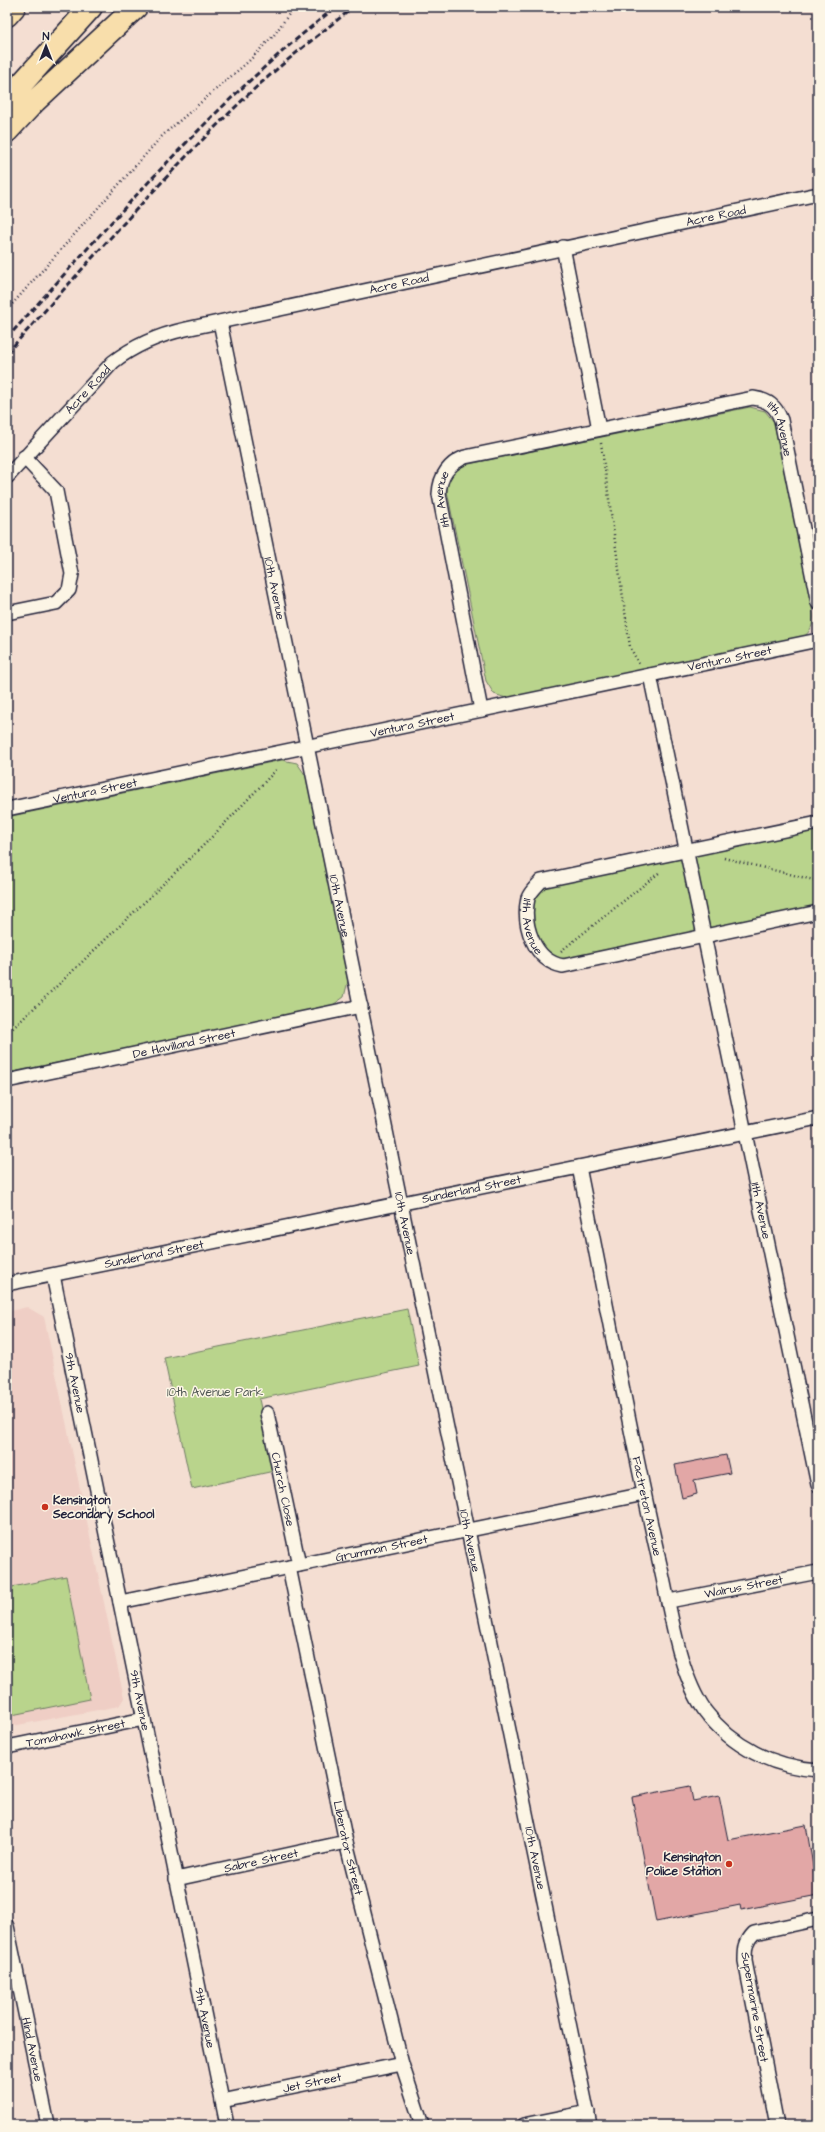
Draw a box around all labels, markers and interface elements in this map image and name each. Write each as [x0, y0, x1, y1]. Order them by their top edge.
north arrow [26, 26, 66, 66]
text: N [43, 29, 50, 44]
street label: Acre Road [684, 202, 748, 231]
street label: Acre Road [368, 269, 431, 299]
street label: Acre Road [61, 362, 115, 418]
street label: 11th Avenue [764, 397, 796, 458]
street label: 11th Avenue [431, 467, 454, 529]
street label: 10th Avenue [259, 556, 289, 622]
street label: Ventura Street [686, 642, 773, 676]
street label: Ventura Street [369, 708, 456, 742]
street label: Ventura Street [52, 774, 139, 808]
street label: 10th Avenue [325, 873, 354, 939]
street label: 11th Avenue [517, 897, 547, 959]
street label: De Havilland Street [131, 1025, 237, 1063]
street label: Sunderland Street [420, 1171, 523, 1208]
street label: 11th Avenue [746, 1181, 775, 1241]
street label: 10th Avenue [390, 1190, 419, 1257]
street label: Sunderland Street [103, 1236, 205, 1273]
street label: 9th Avenue [60, 1351, 89, 1415]
park label: 10th Avenue Park [167, 1384, 264, 1401]
street label: Church Close [267, 1451, 299, 1528]
street label: Factreton Avenue [628, 1455, 666, 1558]
place label: Kensington Secondary School [52, 1492, 155, 1524]
marker: Kensington Secondary School [40, 1502, 50, 1512]
street label: 10th Avenue [455, 1508, 484, 1574]
street label: Grumman Street [334, 1531, 429, 1566]
street label: Walrus Street [703, 1571, 785, 1603]
street label: 9th Avenue [125, 1668, 154, 1733]
street label: Tomahawk Street [25, 1715, 127, 1752]
street label: Liberator Street [329, 1799, 367, 1897]
street label: 10th Avenue [520, 1825, 550, 1892]
street label: Sabre Street [222, 1845, 300, 1877]
place label: Kensington Police Station [646, 1849, 721, 1880]
marker: Kensington Police Station [724, 1859, 734, 1869]
street label: Supermarine Street [736, 1951, 773, 2064]
street label: 9th Avenue [190, 1986, 219, 2050]
street label: Hind Avenue [17, 2016, 47, 2084]
street label: Jet Street [281, 2069, 343, 2097]

